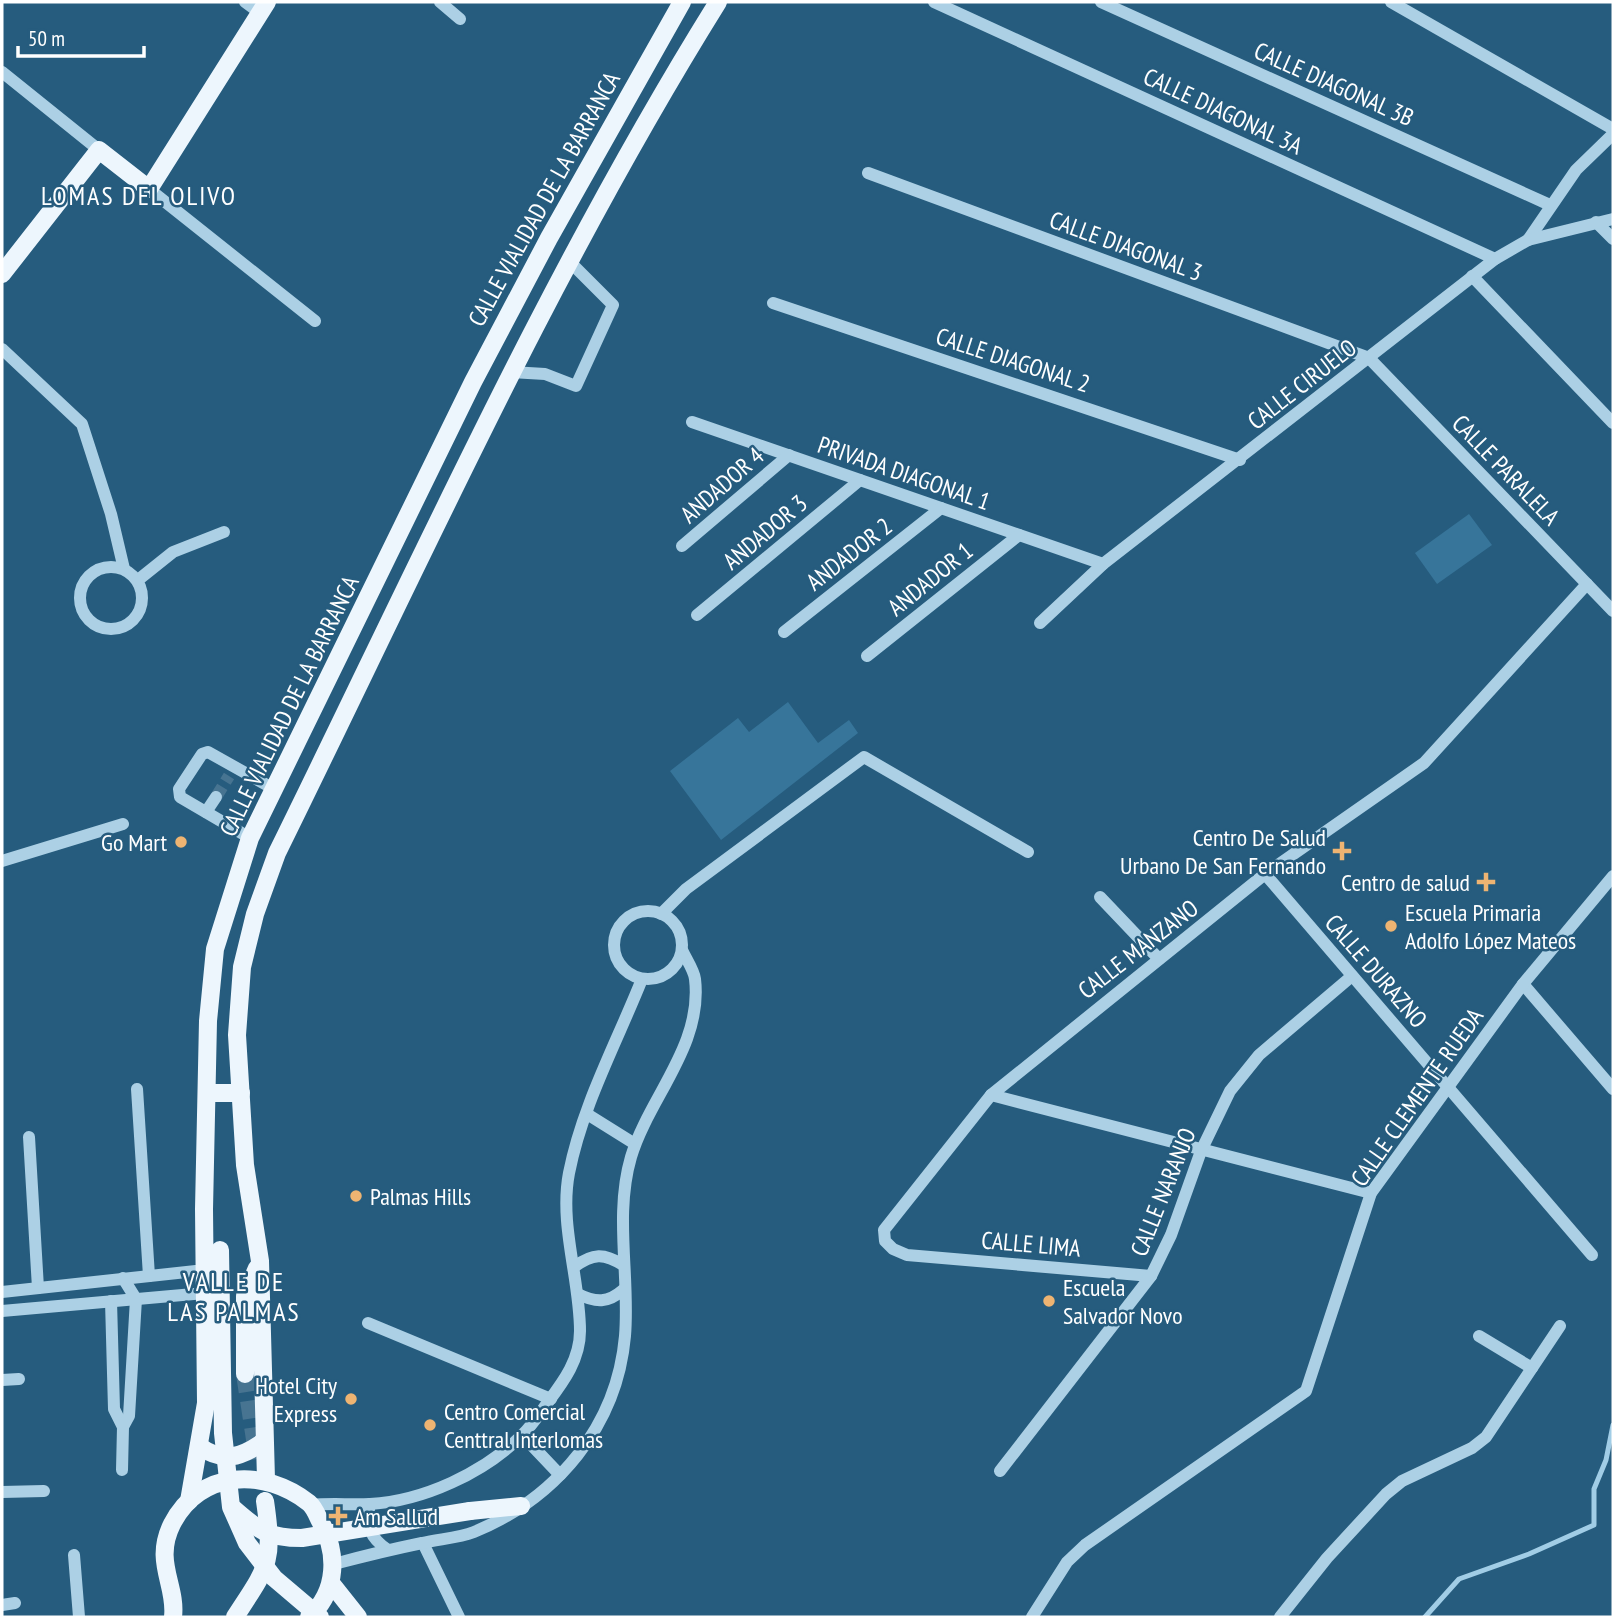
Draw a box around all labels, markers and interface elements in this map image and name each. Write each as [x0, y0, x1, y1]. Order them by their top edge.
scale bar [18, 14, 144, 58]
text: 50 m [28, 25, 65, 52]
street label: CALLE DIAGONAL 3B [1249, 35, 1419, 133]
street label: CALLE DIAGONAL 3A [1139, 61, 1308, 162]
street label: CALLE VIALIDAD DE LA BARRANCA [461, 66, 627, 332]
district label: LOMAS DEL OLIVO [41, 179, 237, 212]
street label: CALLE DIAGONAL 3 [1045, 204, 1207, 288]
street label: CALLE DIAGONAL 2 [932, 320, 1094, 400]
street label: CALLE CIRUELO [1241, 332, 1363, 436]
street label: CALLE PARALELA [1446, 408, 1567, 532]
street label: PRIVADA DIAGONAL 1 [814, 429, 994, 517]
street label: ANDADOR 4 [674, 440, 770, 530]
street label: ANDADOR 3 [716, 488, 814, 576]
street label: ANDADOR 2 [800, 511, 898, 597]
street label: ANDADOR 1 [881, 535, 979, 623]
street label: CALLE VIALIDAD DE LA BARRANCA [212, 570, 366, 841]
place label: Centro De Salud Urbano De San Fernando [1120, 822, 1326, 881]
place label: Go Mart [101, 827, 167, 858]
marker: Go Mart [173, 834, 189, 850]
marker: Centro De Salud Urbano De San Fernando [1332, 841, 1352, 861]
place label: Centro de salud [1341, 867, 1470, 898]
marker: Centro de salud [1476, 872, 1496, 892]
street label: CALLE MANZANO [1072, 892, 1204, 1006]
place label: Escuela Primaria Adolfo López Mateos [1405, 897, 1576, 956]
street label: CALLE DURAZNO [1318, 908, 1434, 1034]
marker: Escuela Primaria Adolfo López Mateos [1383, 918, 1399, 934]
street label: CALLE CLEMENTE RUEDA [1344, 1001, 1490, 1192]
street label: CALLE NARANJO [1123, 1123, 1203, 1261]
place label: Palmas Hills [370, 1181, 471, 1212]
marker: Palmas Hills [348, 1188, 364, 1204]
street label: CALLE LIMA [980, 1224, 1082, 1264]
district label: VALLE DE LAS PALMAS [167, 1265, 301, 1328]
place label: Escuela Salvador Novo [1063, 1272, 1183, 1331]
marker: Escuela Salvador Novo [1041, 1293, 1057, 1309]
place label: Hotel City Express [255, 1370, 337, 1429]
marker: Hotel City Express [343, 1391, 359, 1407]
place label: Centro Comercial Centtral Interlomas [444, 1396, 603, 1455]
marker: Centro Comercial Centtral Interlomas [422, 1417, 438, 1433]
place label: Am Sallud [354, 1501, 438, 1532]
marker: Am Sallud [328, 1506, 348, 1526]

